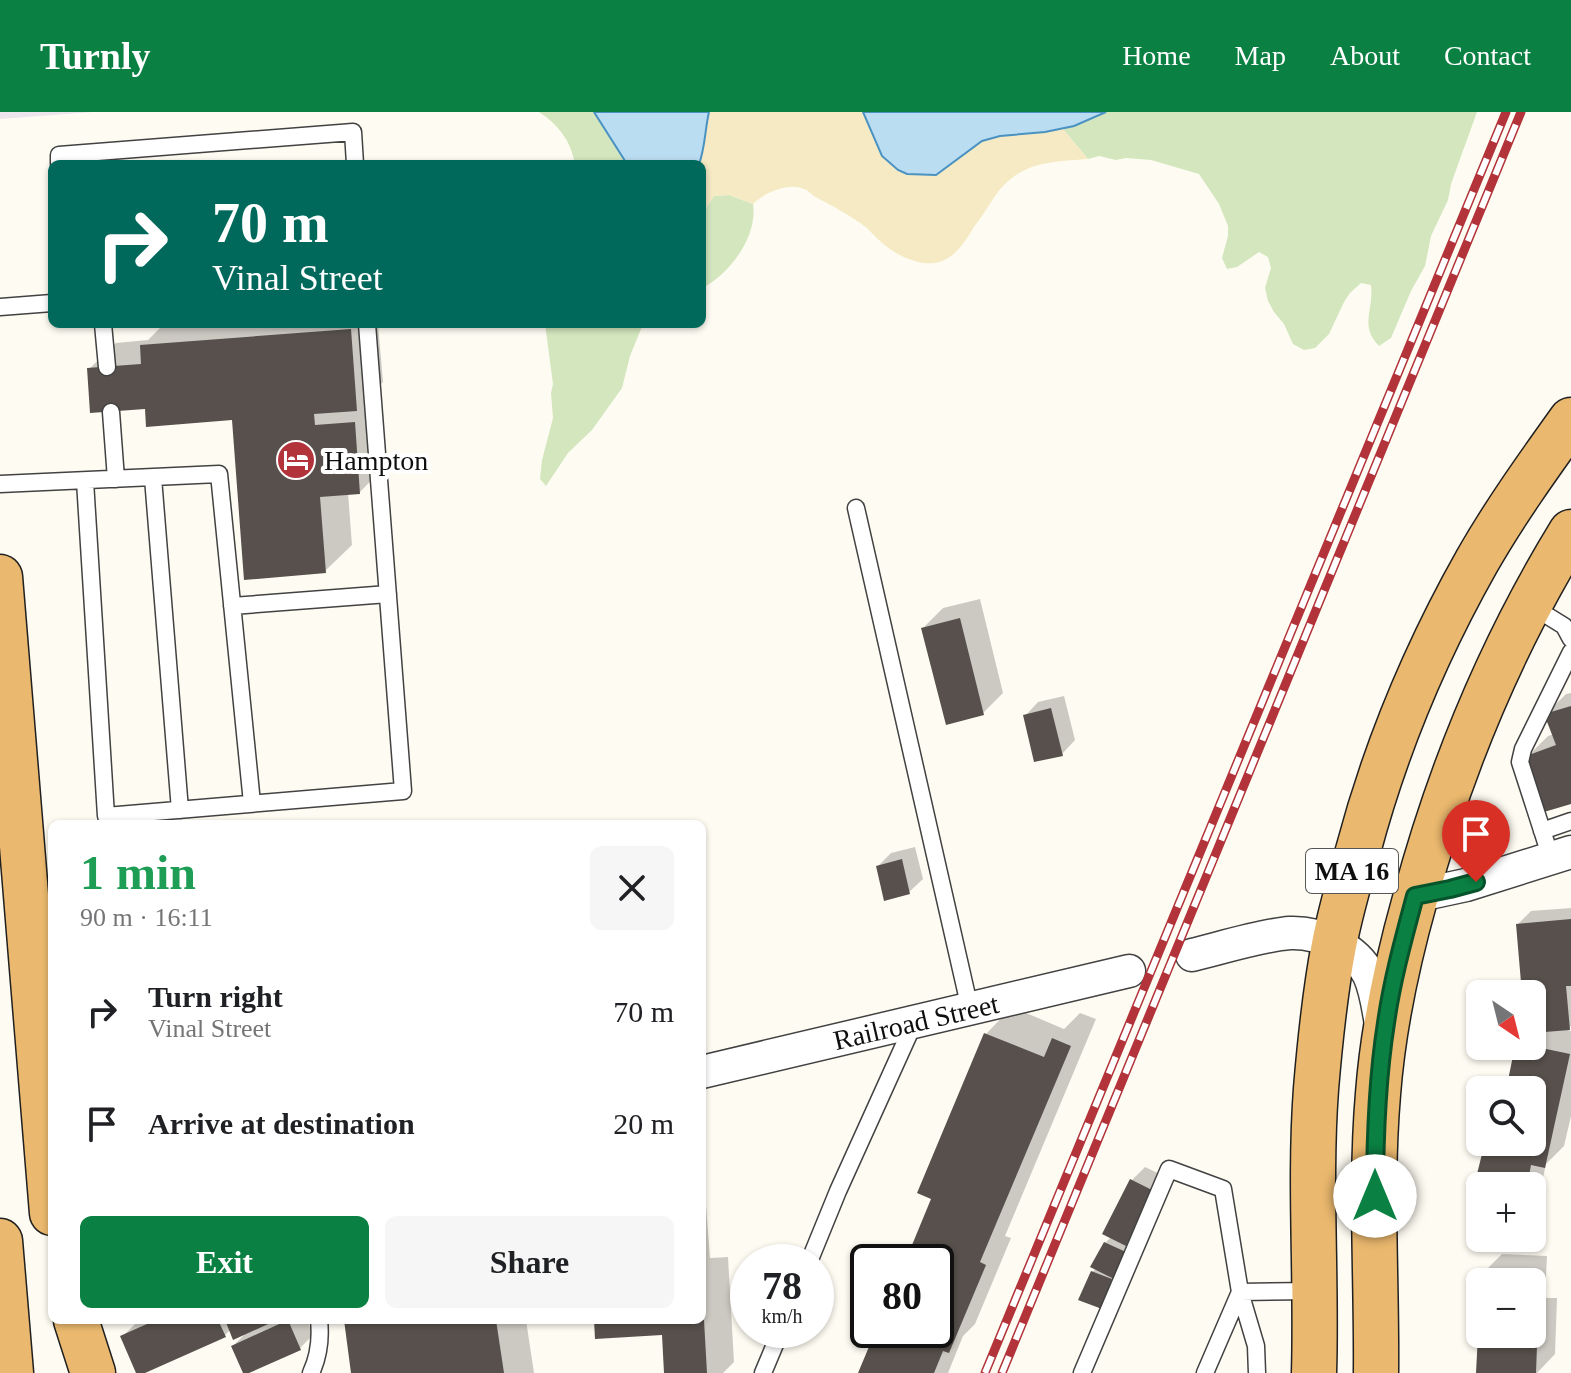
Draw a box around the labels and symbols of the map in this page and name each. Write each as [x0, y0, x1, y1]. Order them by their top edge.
hotel icon: Hampton [275, 439, 317, 481]
place label: Hampton [324, 445, 428, 476]
pin [1442, 800, 1510, 882]
road number: MA 16 [1306, 849, 1398, 893]
north arrow [1466, 980, 1546, 1060]
street label: Railroad Street [830, 988, 1002, 1056]
position arrow [1333, 1154, 1417, 1238]
speed limit sign: 80 [850, 1244, 954, 1348]

